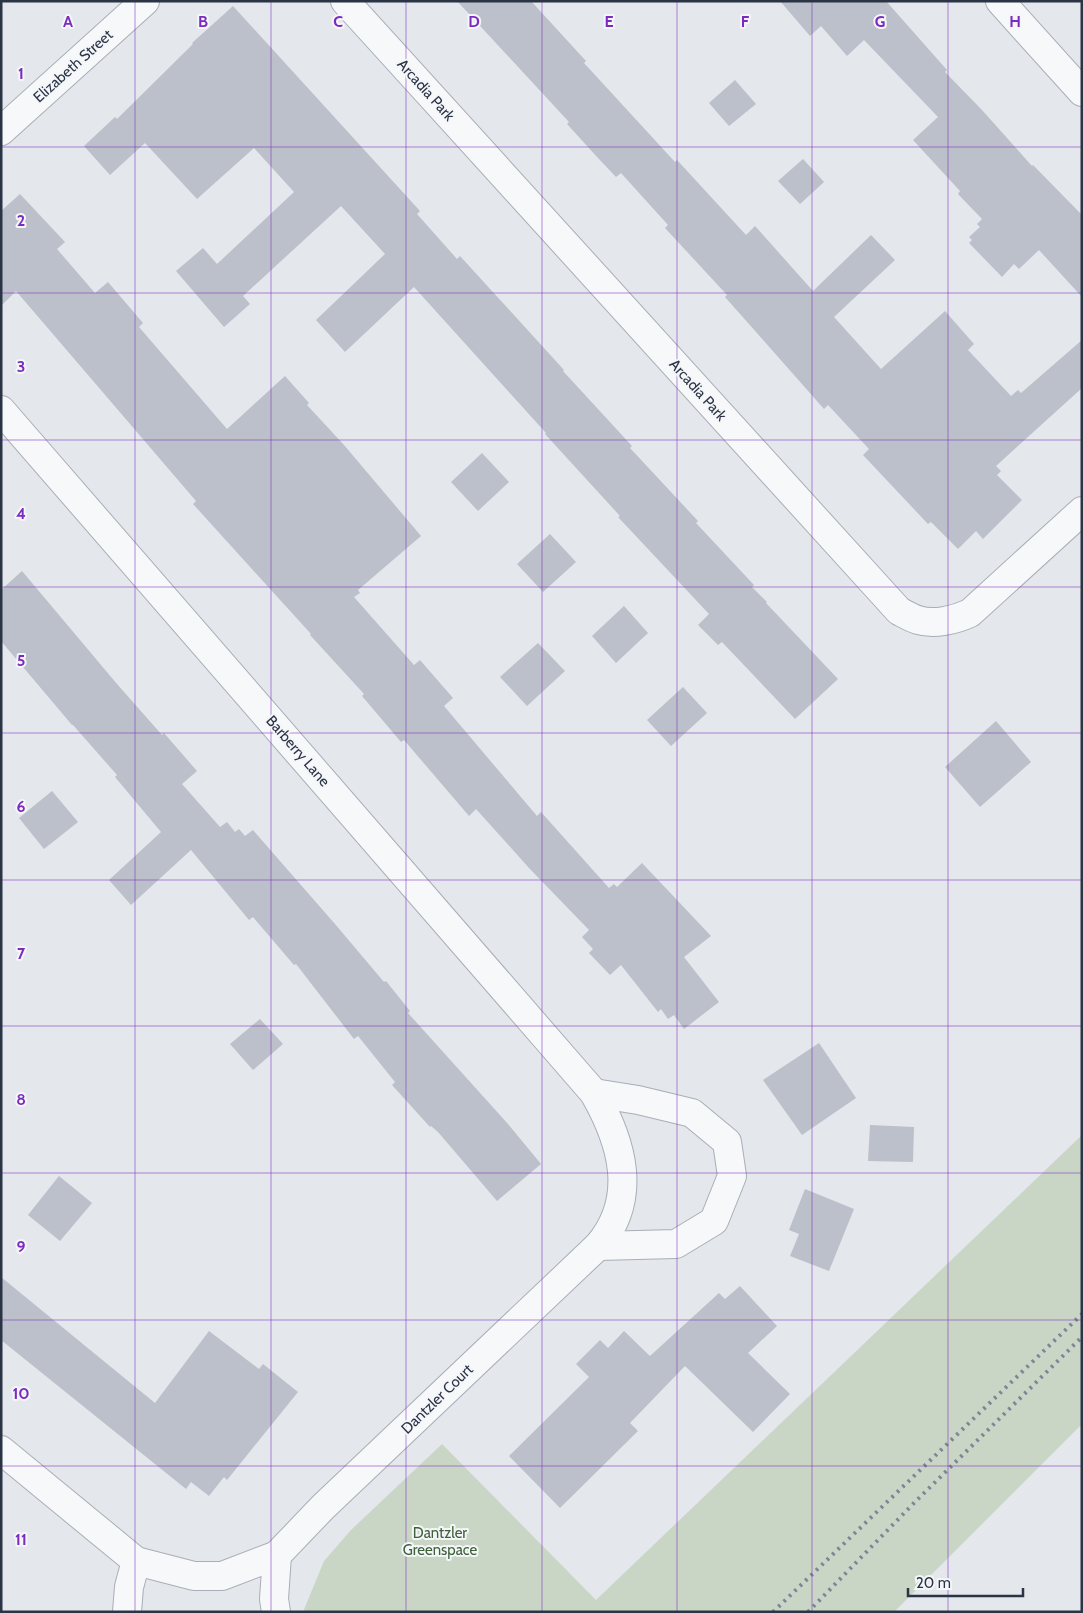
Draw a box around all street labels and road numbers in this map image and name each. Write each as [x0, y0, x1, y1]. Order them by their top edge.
street label: Elizabeth Street [30, 26, 116, 106]
street label: Arcadia Park [394, 55, 459, 125]
street label: Arcadia Park [666, 355, 731, 425]
street label: Barberry Lane [262, 712, 334, 790]
street label: Dantzler Court [397, 1360, 477, 1438]

